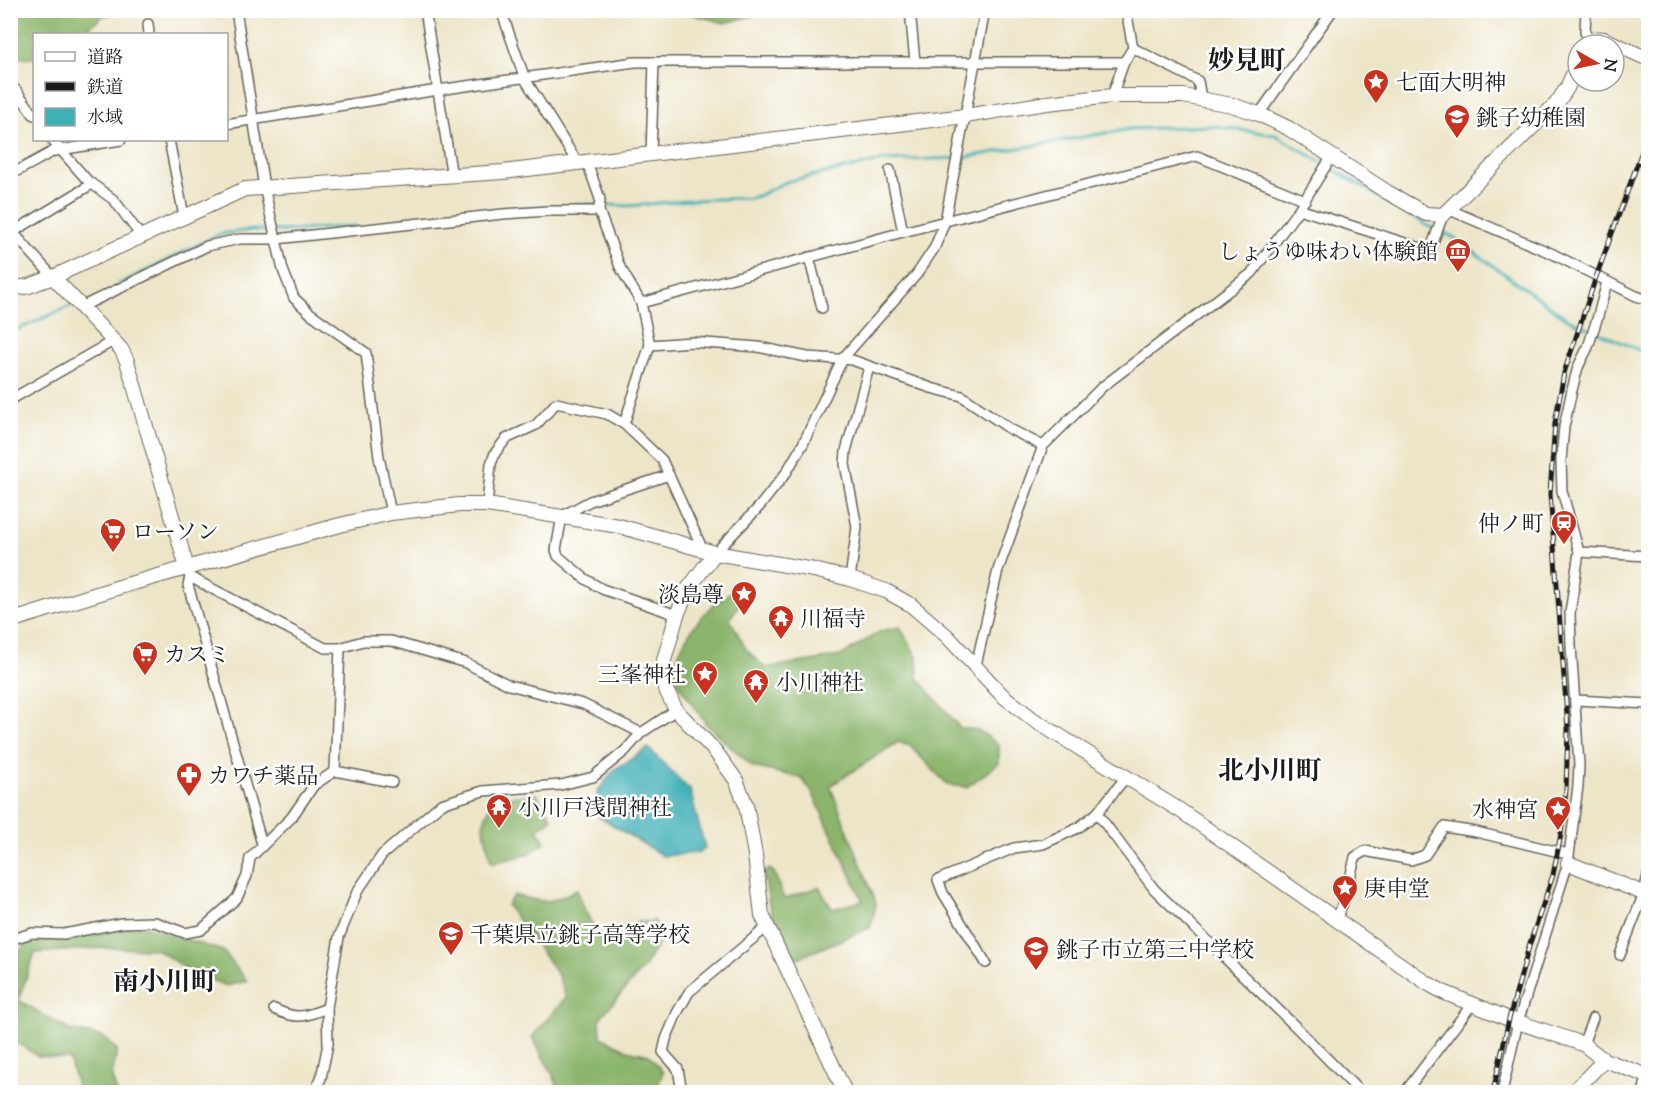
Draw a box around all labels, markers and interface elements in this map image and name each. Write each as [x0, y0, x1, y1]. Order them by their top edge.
legend [33, 33, 228, 141]
north arrow [1566, 33, 1626, 93]
district label: 妙見町 [1208, 44, 1286, 81]
text: 道路 [87, 46, 123, 72]
text: N [1596, 57, 1621, 73]
place icon: 七面大明神 [1361, 67, 1391, 105]
place label: 七面大明神 [1396, 69, 1506, 101]
text: 鉄道 [87, 76, 123, 102]
school or university icon: 銚子幼稚園 [1442, 102, 1472, 140]
place label: 銚子幼稚園 [1476, 104, 1586, 136]
text: 水域 [87, 106, 123, 132]
museum icon: しょうゆ味わい体験館 [1443, 236, 1473, 274]
place label: しょうゆ味わい体験館 [1218, 238, 1438, 270]
station icon: 仲ノ町 [1549, 508, 1579, 546]
place label: 仲ノ町 [1478, 510, 1544, 542]
supermarket icon: ローソン [98, 516, 128, 554]
place label: ローソン [132, 518, 219, 550]
place icon: 淡島尊 [729, 579, 759, 617]
place label: 淡島尊 [658, 581, 724, 613]
temple icon: 川福寺 [766, 603, 796, 641]
place label: 川福寺 [800, 605, 866, 637]
supermarket icon: カスミ [130, 639, 160, 677]
place label: カスミ [164, 641, 230, 673]
place icon: 三峯神社 [690, 659, 720, 697]
place label: 三峯神社 [598, 661, 686, 693]
temple icon: 小川神社 [741, 667, 771, 705]
place label: 小川神社 [776, 669, 864, 701]
district label: 北小川町 [1218, 754, 1322, 791]
pharmacy icon: カワチ薬品 [174, 760, 204, 798]
place label: カワチ薬品 [208, 762, 318, 794]
temple icon: 小川戸浅間神社 [484, 792, 514, 830]
place label: 小川戸浅間神社 [518, 794, 672, 826]
place icon: 水神宮 [1543, 794, 1573, 832]
place label: 水神宮 [1472, 796, 1538, 828]
place icon: 庚申堂 [1330, 873, 1360, 911]
place label: 庚申堂 [1364, 875, 1430, 907]
school or university icon: 千葉県立銚子高等学校 [436, 919, 466, 957]
place label: 千葉県立銚子高等学校 [470, 921, 690, 953]
school or university icon: 銚子市立第三中学校 [1021, 934, 1051, 972]
place label: 銚子市立第三中学校 [1056, 936, 1254, 968]
district label: 南小川町 [113, 965, 217, 1002]

